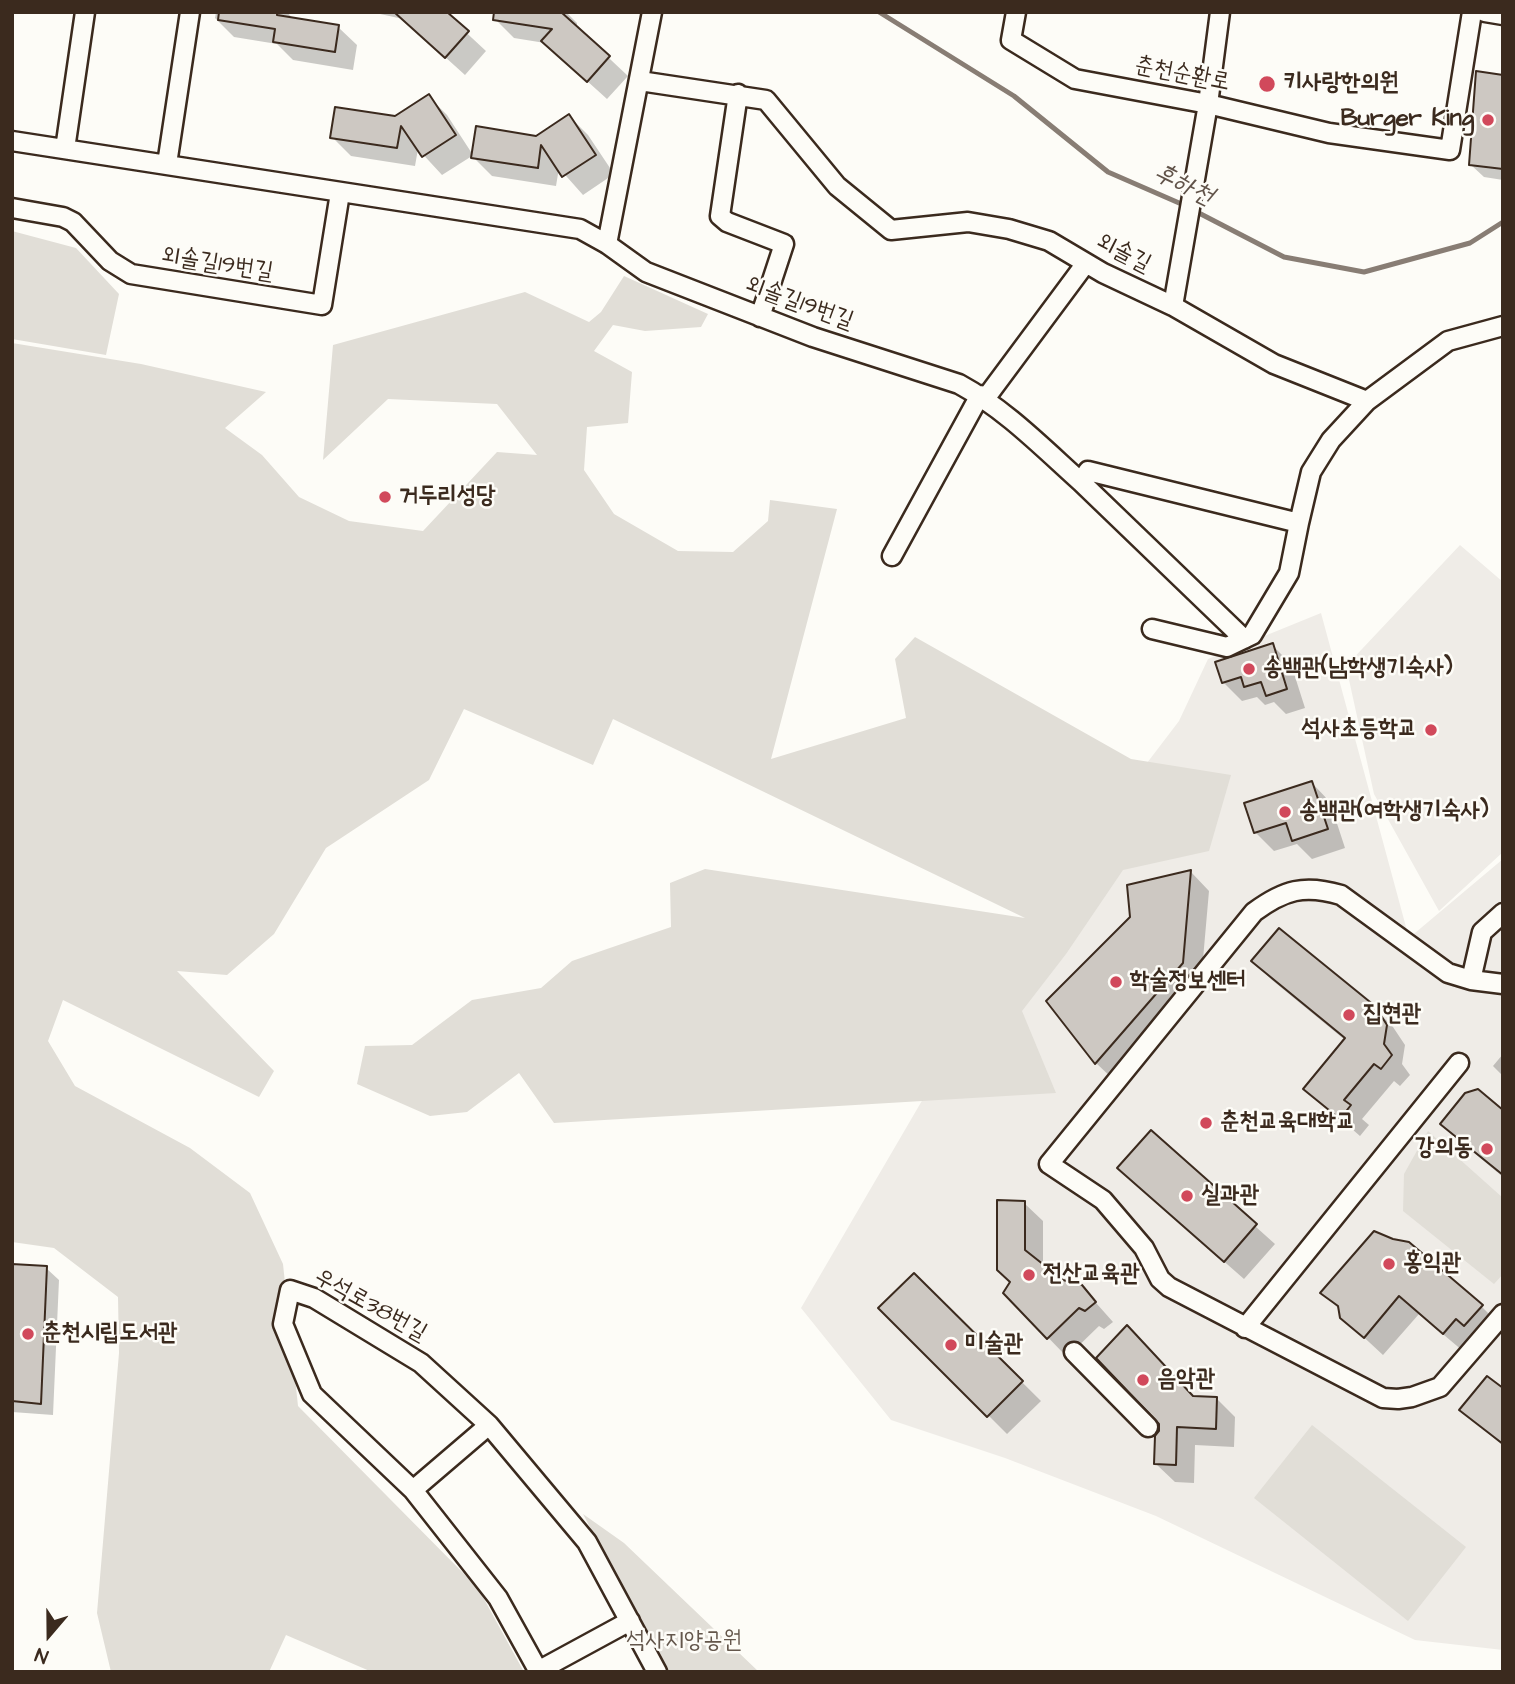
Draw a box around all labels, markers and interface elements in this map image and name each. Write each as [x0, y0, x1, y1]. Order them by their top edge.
street label: 춘천순환로 [1132, 52, 1232, 98]
place label: 키사랑한의원 [1283, 70, 1399, 98]
marker: 키사랑한의원 [1257, 74, 1277, 94]
place label: Burger King [1341, 106, 1474, 134]
marker: Burger King [1480, 112, 1496, 128]
water label: 후하천 [1148, 158, 1218, 214]
street label: 외솔길 [1091, 228, 1155, 280]
street label: 외솔길19번길 [159, 242, 275, 288]
street label: 외솔길19번길 [741, 271, 857, 337]
place label: 거두리성당 [399, 483, 496, 511]
marker: 거두리성당 [377, 489, 393, 505]
place label: 송백관(남학생기숙사) [1263, 655, 1452, 683]
marker: 송백관(남학생기숙사) [1241, 661, 1257, 677]
place label: 석사초등학교 [1301, 716, 1417, 744]
marker: 석사초등학교 [1423, 722, 1439, 738]
place label: 송백관(여학생기숙사) [1299, 798, 1488, 826]
marker: 송백관(여학생기숙사) [1277, 804, 1293, 820]
place label: 학술정보센터 [1130, 968, 1246, 996]
marker: 학술정보센터 [1108, 974, 1124, 990]
place label: 집현관 [1363, 1001, 1421, 1029]
marker: 집현관 [1341, 1007, 1357, 1023]
place label: 춘천교육대학교 [1220, 1109, 1355, 1137]
marker: 춘천교육대학교 [1198, 1115, 1214, 1131]
place label: 강의동 [1415, 1135, 1473, 1163]
marker: 강의동 [1479, 1141, 1495, 1157]
place label: 실과관 [1201, 1182, 1259, 1210]
marker: 실과관 [1179, 1188, 1195, 1204]
place label: 홍익관 [1403, 1250, 1461, 1278]
marker: 홍익관 [1381, 1256, 1397, 1272]
place label: 전산교육관 [1043, 1261, 1140, 1289]
street label: 우석로38번길 [309, 1263, 431, 1349]
marker: 전산교육관 [1021, 1267, 1037, 1283]
place label: 춘천시립도서관 [42, 1320, 177, 1348]
marker: 춘천시립도서관 [20, 1326, 36, 1342]
place label: 미술관 [965, 1331, 1023, 1359]
marker: 미술관 [943, 1337, 959, 1353]
place label: 음악관 [1157, 1366, 1215, 1394]
marker: 음악관 [1135, 1372, 1151, 1388]
north arrow [14, 1600, 84, 1670]
park label: 석사지양공원 [626, 1628, 742, 1656]
text: N [31, 1640, 52, 1670]

